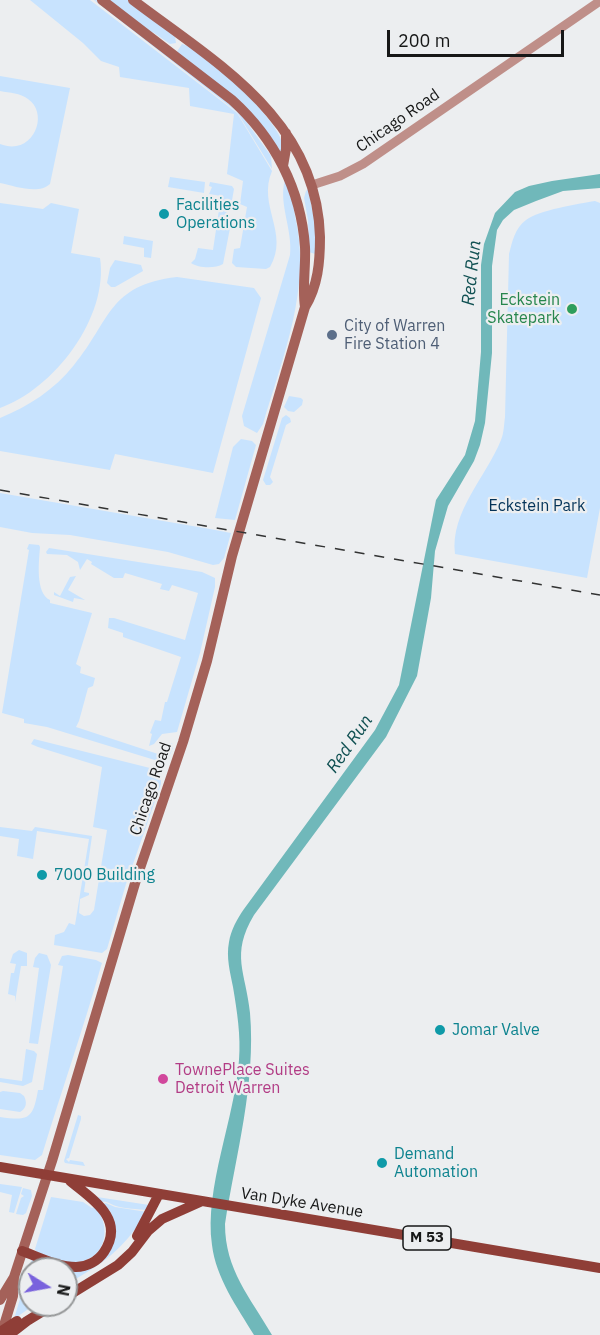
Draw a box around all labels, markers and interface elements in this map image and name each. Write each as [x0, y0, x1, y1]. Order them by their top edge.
scale bar [390, 18, 567, 56]
text: 200 m [398, 29, 450, 52]
street label: Chicago Road [353, 85, 443, 157]
place label: Facilities Operations [176, 195, 255, 233]
marker: Facilities Operations [157, 207, 171, 221]
water label: Red Run [458, 239, 486, 307]
place label: Eckstein Skatepark [487, 290, 560, 328]
marker: Eckstein Skatepark [565, 302, 579, 316]
place label: City of Warren Fire Station 4 [344, 316, 445, 354]
marker: City of Warren Fire Station 4 [325, 328, 339, 342]
park label: Eckstein Park [489, 496, 585, 516]
water label: Red Run [322, 711, 378, 777]
street label: Chicago Road [126, 740, 176, 838]
place label: 7000 Building [54, 865, 155, 885]
marker: 7000 Building [35, 868, 49, 882]
place label: Jomar Valve [452, 1020, 540, 1040]
marker: Jomar Valve [433, 1023, 447, 1037]
place label: TownePlace Suites Detroit Warren [175, 1060, 310, 1098]
marker: TownePlace Suites Detroit Warren [156, 1072, 170, 1086]
place label: Demand Automation [394, 1144, 478, 1182]
marker: Demand Automation [375, 1156, 389, 1170]
street label: Van Dyke Avenue [239, 1184, 365, 1222]
road number: M 53 [403, 1226, 451, 1250]
north arrow [18, 1257, 78, 1317]
text: N [53, 1282, 75, 1298]

